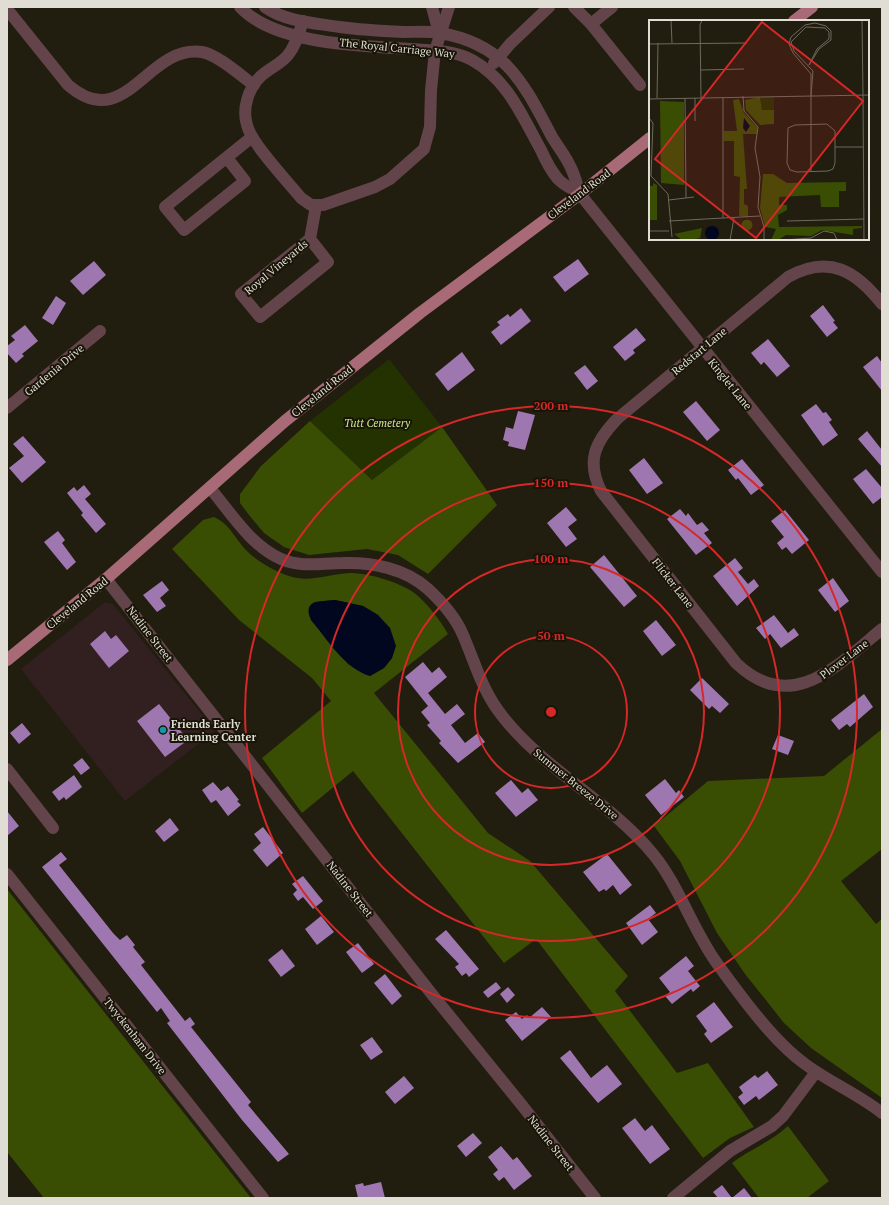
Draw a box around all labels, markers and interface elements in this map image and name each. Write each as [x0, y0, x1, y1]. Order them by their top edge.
inset map [649, 20, 869, 240]
street label: The Royal Carriage Way [339, 35, 456, 61]
street label: Cleveland Road [545, 166, 613, 222]
street label: Royal Vineyards [241, 236, 311, 298]
street label: Redstart Lane [669, 324, 730, 378]
street label: Gardenia Drive [21, 341, 87, 399]
street label: Kinglet Lane [705, 356, 755, 413]
street label: Cleveland Road [288, 362, 356, 420]
text: 200 m [534, 398, 568, 413]
park label: Tutt Cemetery [344, 416, 411, 430]
text: 150 m [534, 475, 568, 490]
text: 100 m [534, 551, 568, 566]
street label: Flicker Lane [649, 555, 697, 611]
street label: Cleveland Road [43, 574, 111, 632]
street label: Nadine Street [124, 603, 176, 665]
text: 50 m [537, 628, 565, 643]
street label: Plover Lane [817, 636, 871, 682]
centre of rings [544, 705, 558, 719]
place label: Friends Early Learning Center [171, 717, 256, 744]
marker: Friends Early Learning Center [158, 725, 168, 735]
street label: Summer Breeze Drive [531, 745, 622, 823]
street label: Nadine Street [324, 858, 376, 920]
street label: Twyckenham Drive [101, 995, 170, 1078]
street label: Nadine Street [525, 1112, 577, 1174]

